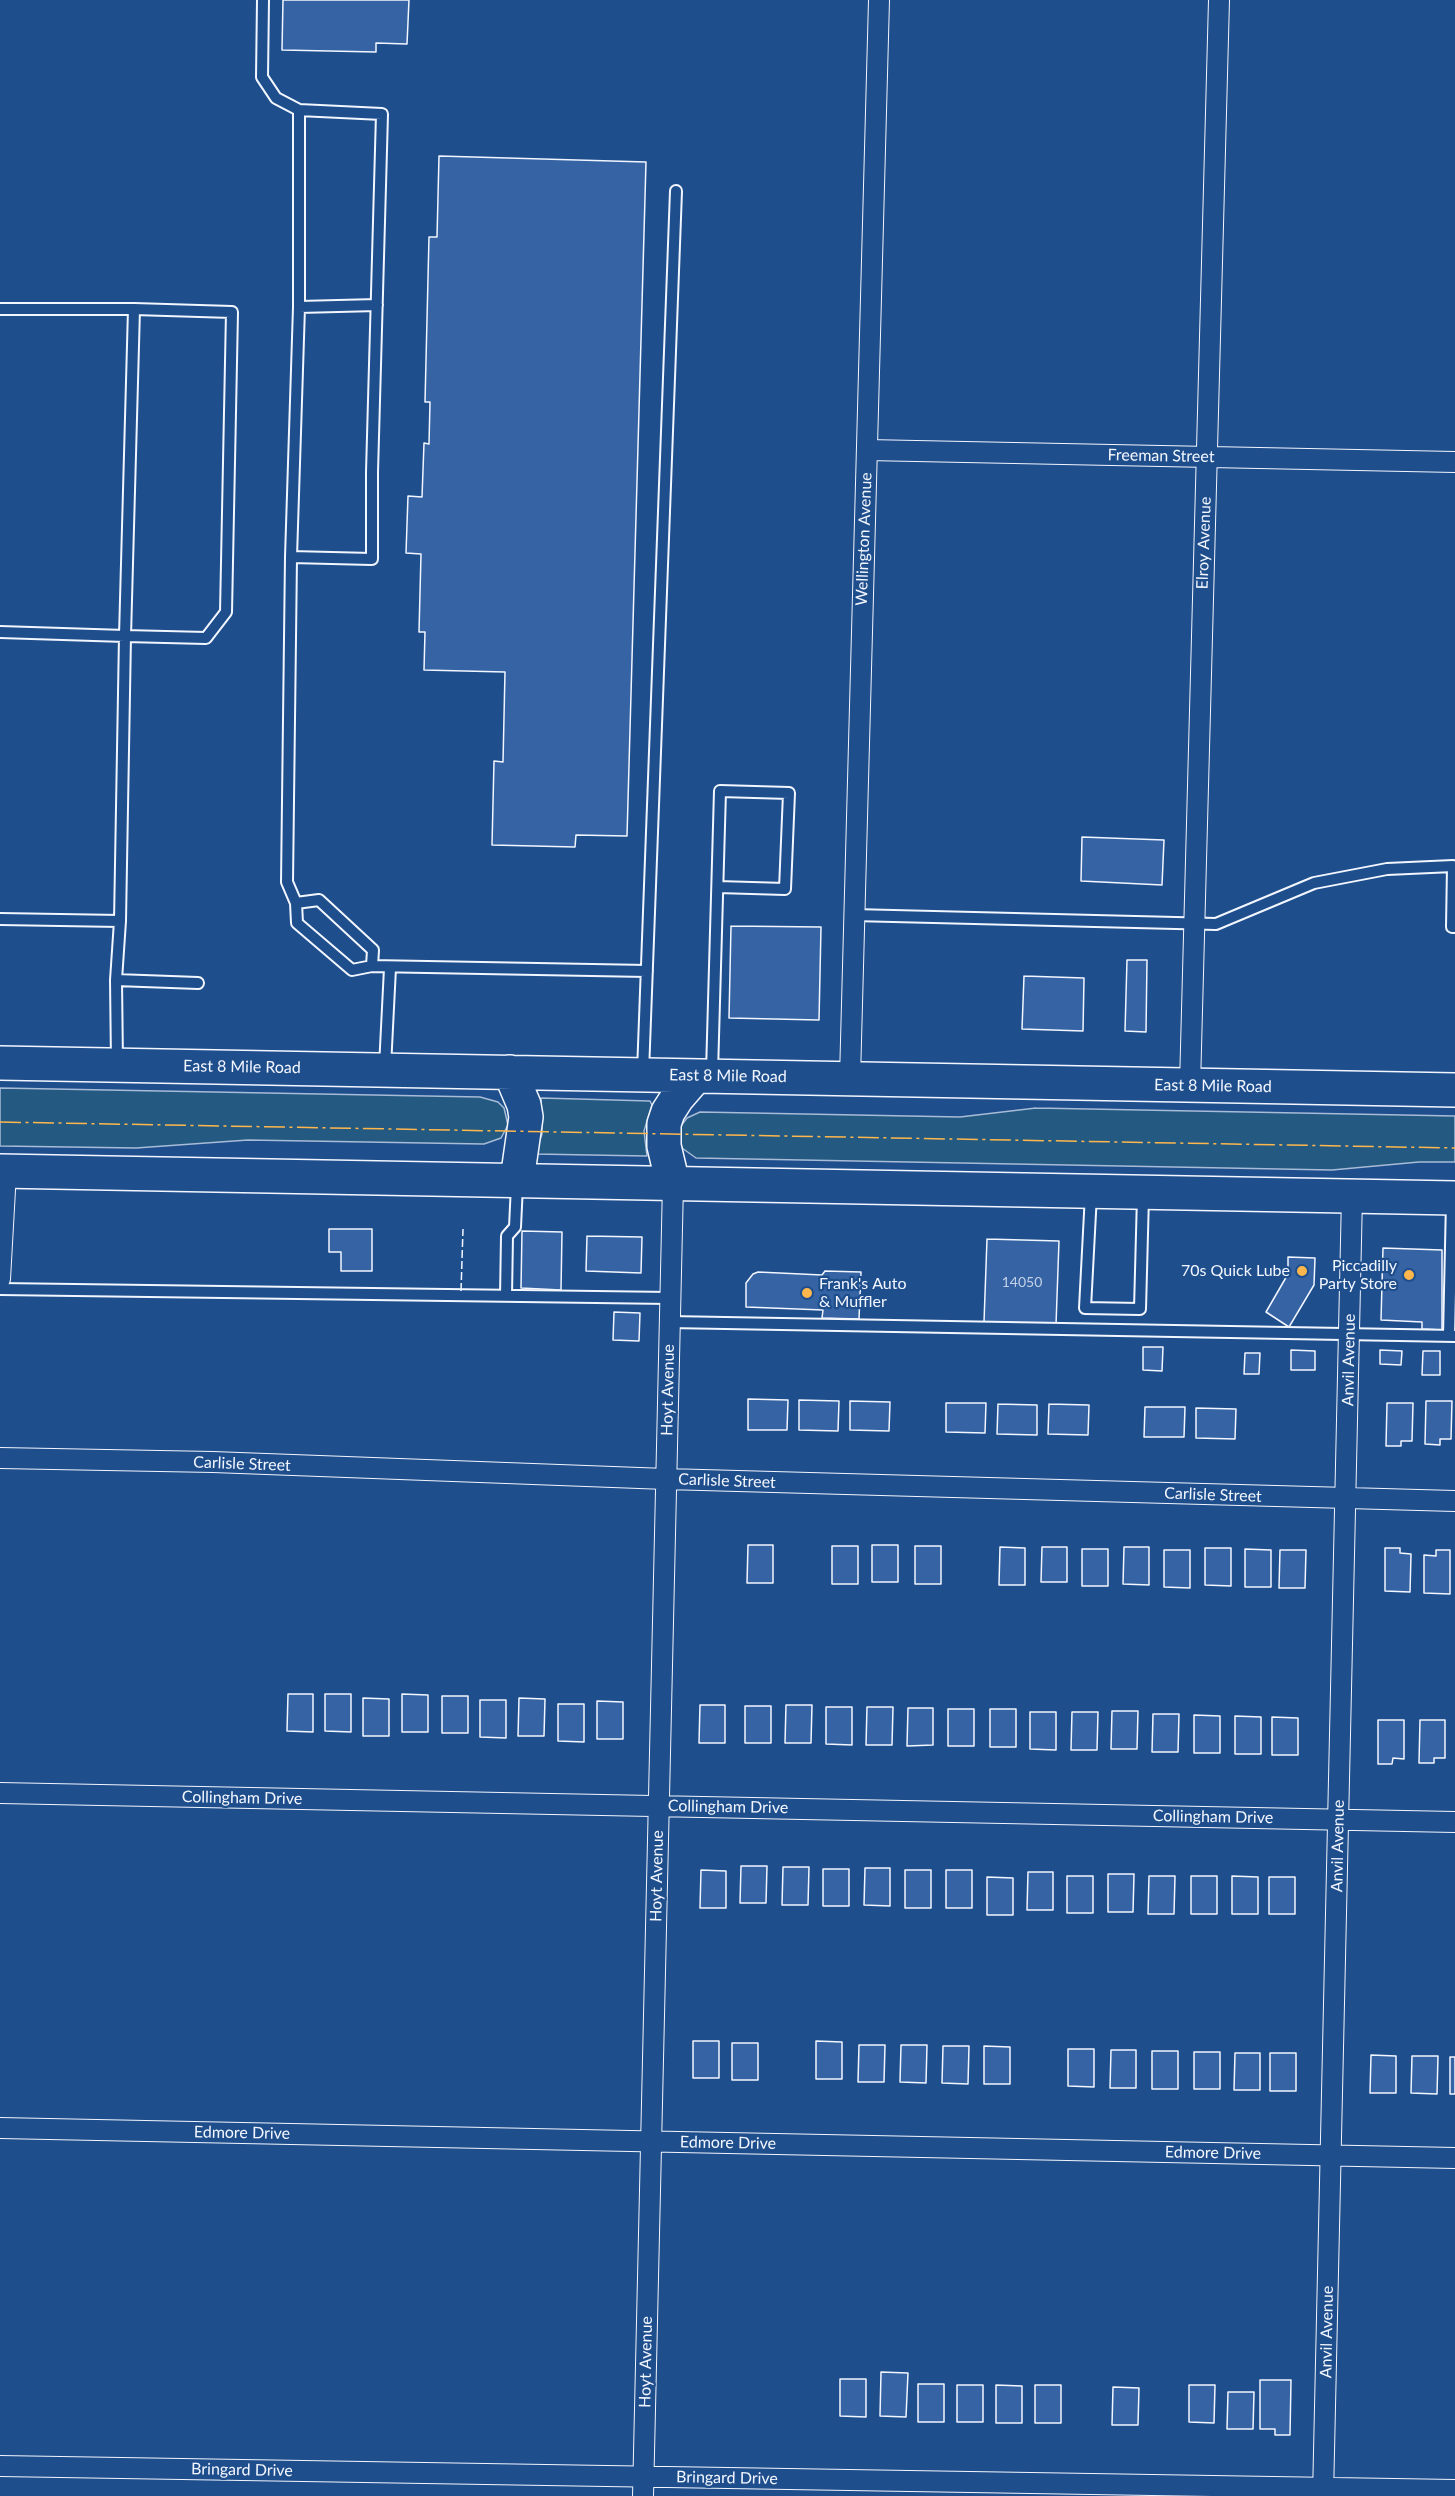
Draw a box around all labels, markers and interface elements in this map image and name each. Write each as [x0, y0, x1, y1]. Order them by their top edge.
street label: Freeman Street [1107, 445, 1215, 467]
street label: Wellington Avenue [852, 472, 876, 606]
street label: Elroy Avenue [1193, 496, 1215, 590]
street label: East 8 Mile Road [183, 1056, 301, 1078]
street label: East 8 Mile Road [669, 1065, 787, 1087]
street label: East 8 Mile Road [1154, 1075, 1272, 1097]
place label: Piccadilly Party Store [1319, 1256, 1397, 1294]
place label: 70s Quick Lube [1181, 1261, 1290, 1281]
marker: 70s Quick Lube [1295, 1264, 1309, 1278]
marker: Piccadilly Party Store [1402, 1268, 1416, 1282]
place label: Frank's Auto & Muffler [819, 1274, 907, 1312]
house number: 14050 [1002, 1274, 1042, 1290]
marker: Frank's Auto & Muffler [800, 1286, 814, 1300]
street label: Anvil Avenue [1339, 1314, 1359, 1406]
street label: Hoyt Avenue [658, 1344, 678, 1436]
street label: Carlisle Street [193, 1453, 291, 1475]
street label: Carlisle Street [678, 1470, 776, 1492]
street label: Carlisle Street [1164, 1484, 1262, 1506]
street label: Collingham Drive [182, 1787, 302, 1809]
street label: Collingham Drive [668, 1796, 788, 1818]
street label: Anvil Avenue [1328, 1800, 1348, 1892]
street label: Collingham Drive [1153, 1806, 1273, 1828]
street label: Hoyt Avenue [647, 1830, 667, 1922]
street label: Edmore Drive [194, 2123, 290, 2143]
street label: Edmore Drive [680, 2133, 776, 2153]
street label: Edmore Drive [1165, 2143, 1261, 2163]
street label: Anvil Avenue [1317, 2286, 1337, 2378]
street label: Hoyt Avenue [636, 2316, 656, 2408]
street label: Bringard Drive [191, 2460, 293, 2480]
street label: Bringard Drive [676, 2468, 778, 2488]

